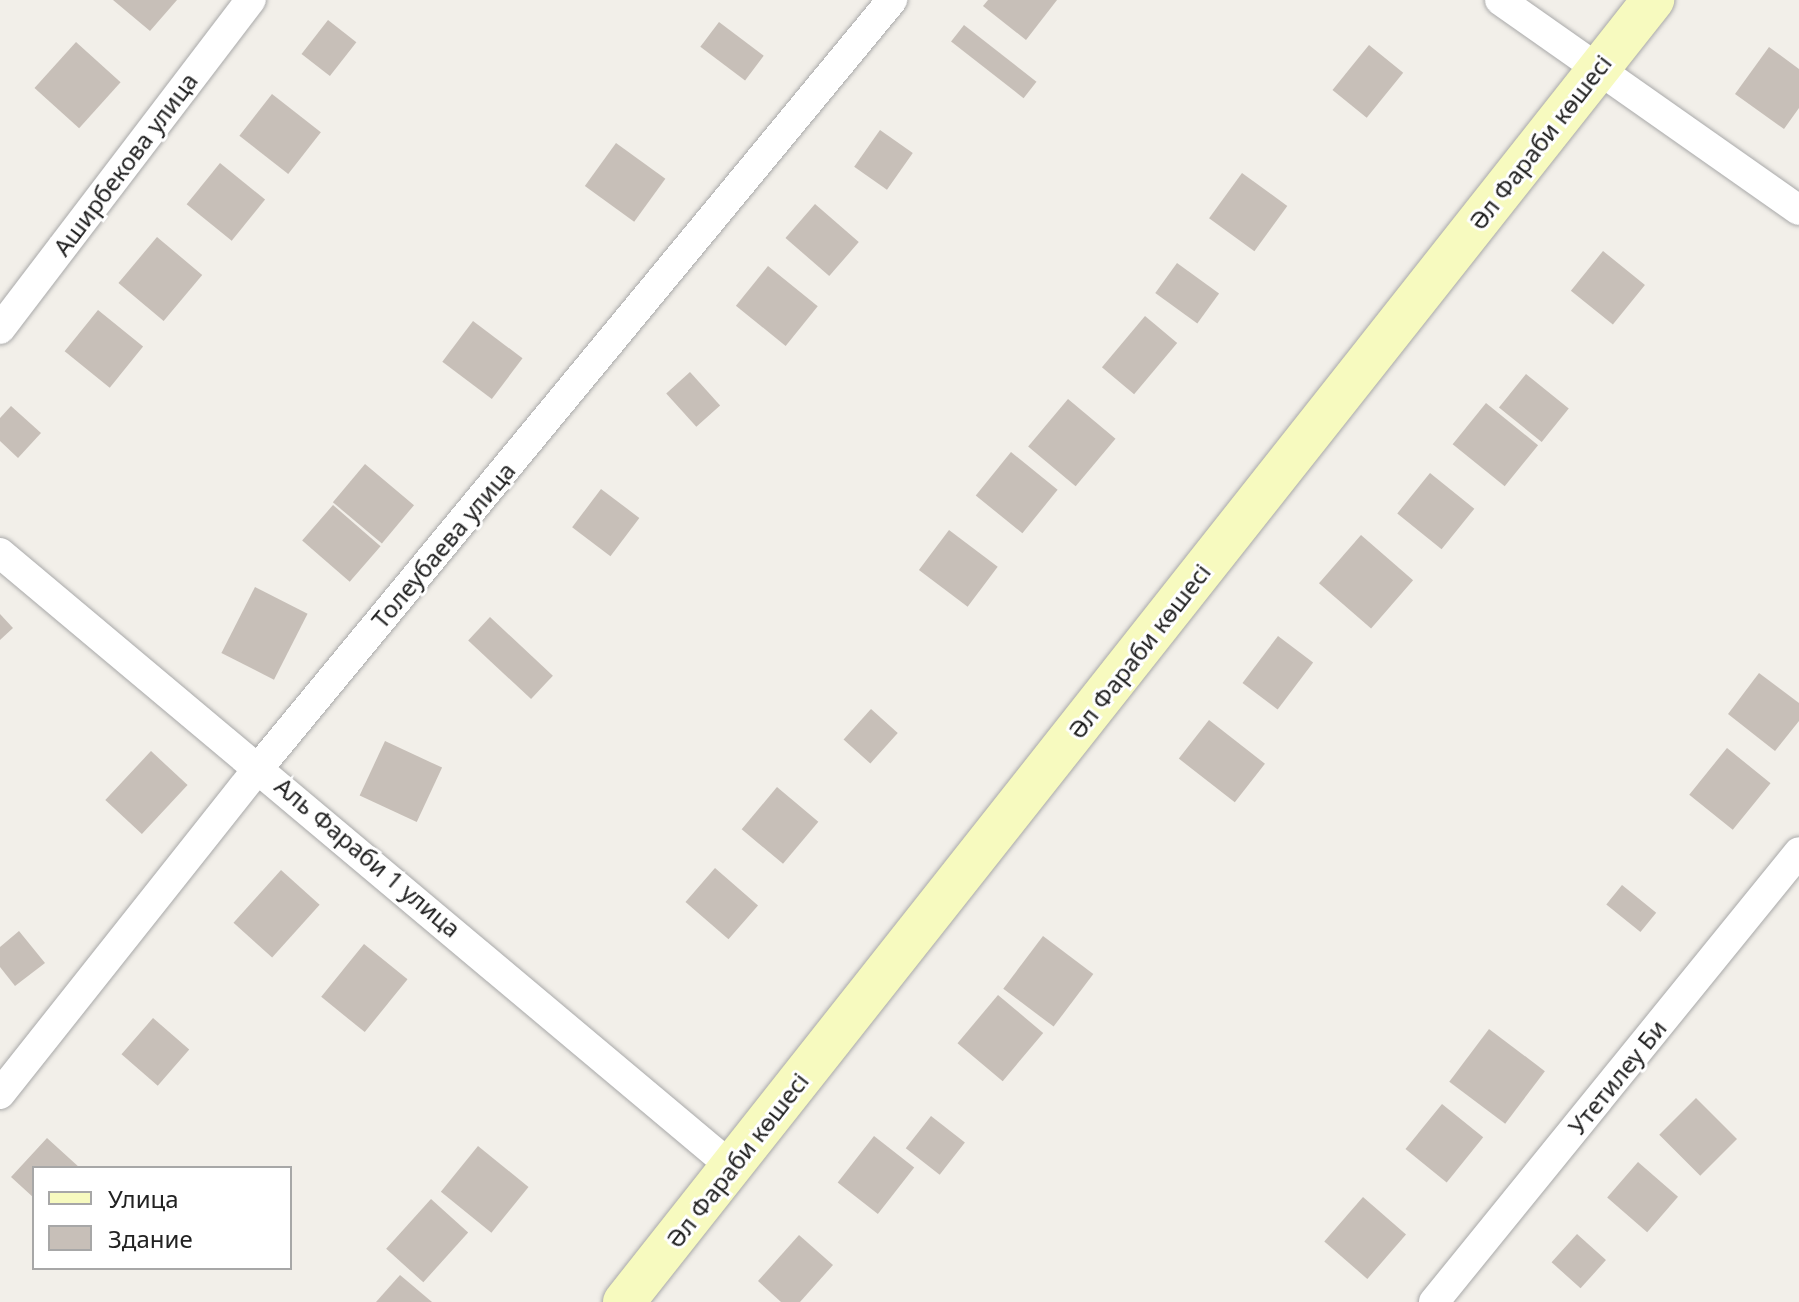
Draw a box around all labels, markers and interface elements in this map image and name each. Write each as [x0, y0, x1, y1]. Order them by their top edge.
street label: Әл Фараби көшесі [1463, 49, 1617, 235]
street label: Аширбекова улица [47, 67, 203, 261]
street label: Толеубаева улица [365, 456, 521, 634]
street label: Әл Фараби көшесі [1062, 558, 1216, 744]
street label: Аль Фараби 1 улица [269, 771, 467, 943]
street label: Утетилеу Би [1562, 1014, 1672, 1140]
street label: Әл Фараби көшесі [660, 1067, 814, 1253]
legend [32, 1166, 292, 1270]
text: Улица [108, 1182, 179, 1215]
text: Здание [108, 1222, 193, 1255]

